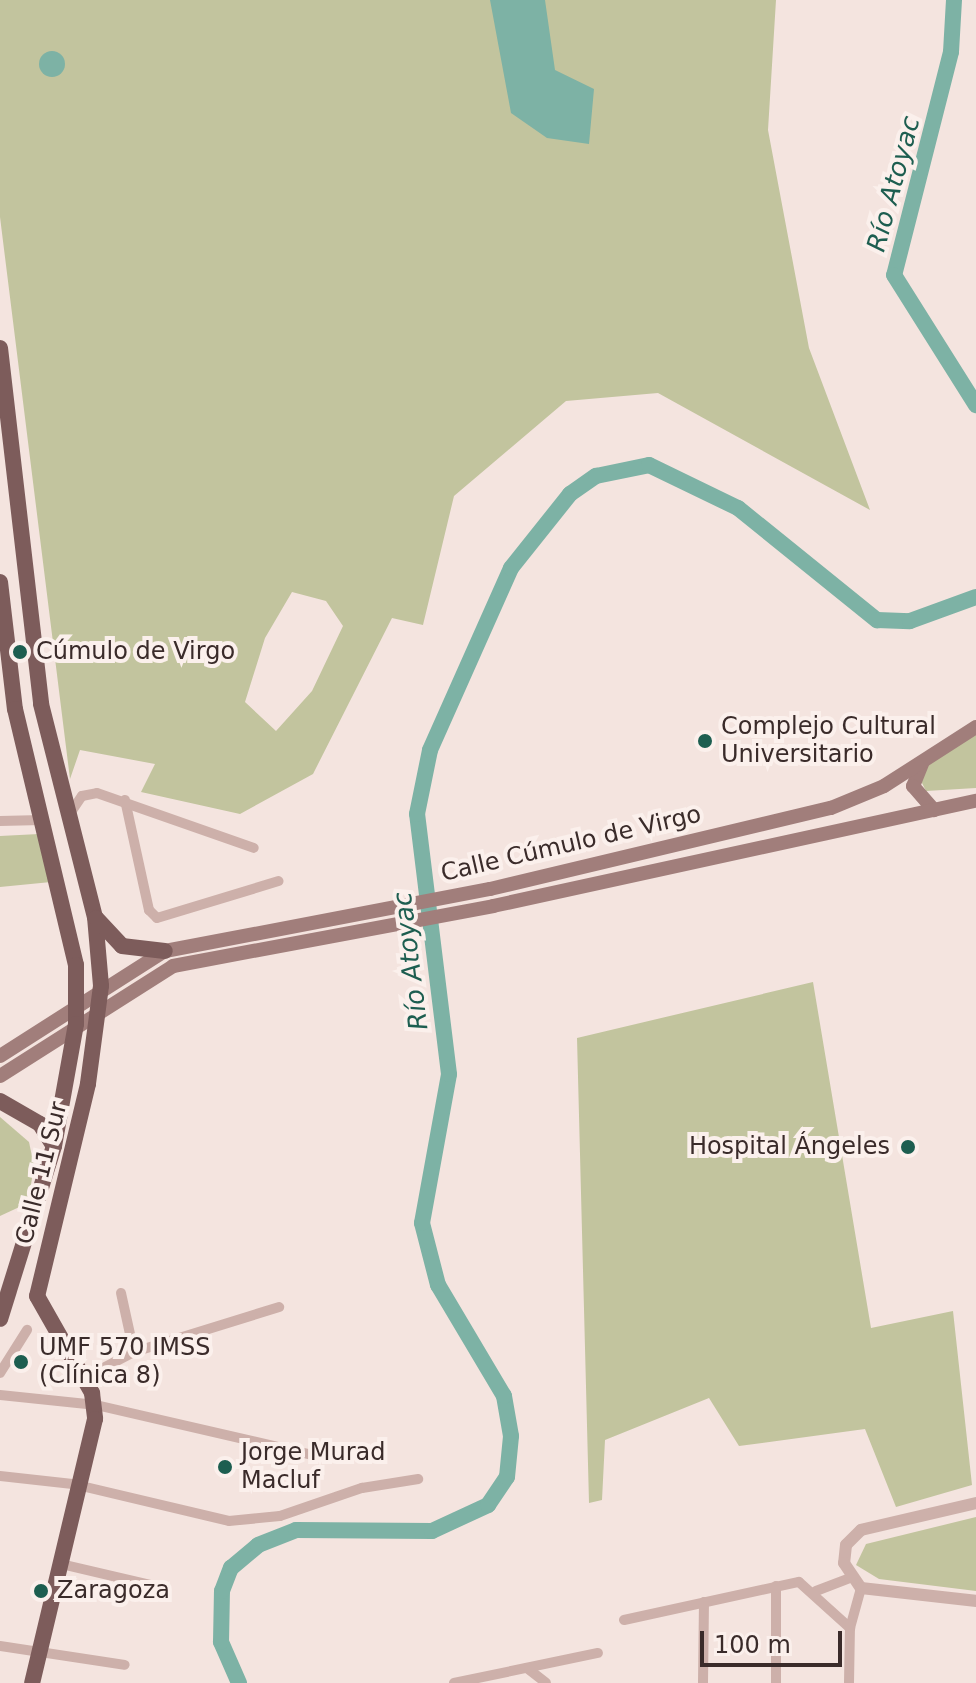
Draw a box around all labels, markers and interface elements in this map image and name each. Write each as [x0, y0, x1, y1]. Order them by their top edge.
water label: Río Atoyac [861, 113, 927, 255]
place label: Cúmulo de Virgo [36, 638, 235, 666]
marker: Cúmulo de Virgo [11, 643, 29, 661]
place label: Complejo Cultural Universitario [721, 713, 936, 769]
marker: Complejo Cultural Universitario [696, 732, 714, 750]
street label: Calle Cúmulo de Virgo [438, 800, 704, 888]
water label: Río Atoyac [387, 890, 435, 1032]
street label: Calle 11 Sur [10, 1099, 74, 1247]
place label: Hospital Ángeles [689, 1133, 890, 1161]
marker: Hospital Ángeles [897, 1136, 919, 1158]
place label: UMF 570 IMSS (Clínica 8) [39, 1334, 210, 1390]
marker: UMF 570 IMSS (Clínica 8) [10, 1351, 32, 1373]
place label: Jorge Murad Macluf [241, 1439, 386, 1495]
marker: Jorge Murad Macluf [216, 1458, 234, 1476]
place label: Zaragoza [57, 1577, 170, 1605]
marker: Zaragoza [32, 1582, 50, 1600]
scale bar [704, 1615, 846, 1665]
text: 100 m [714, 1631, 791, 1659]

